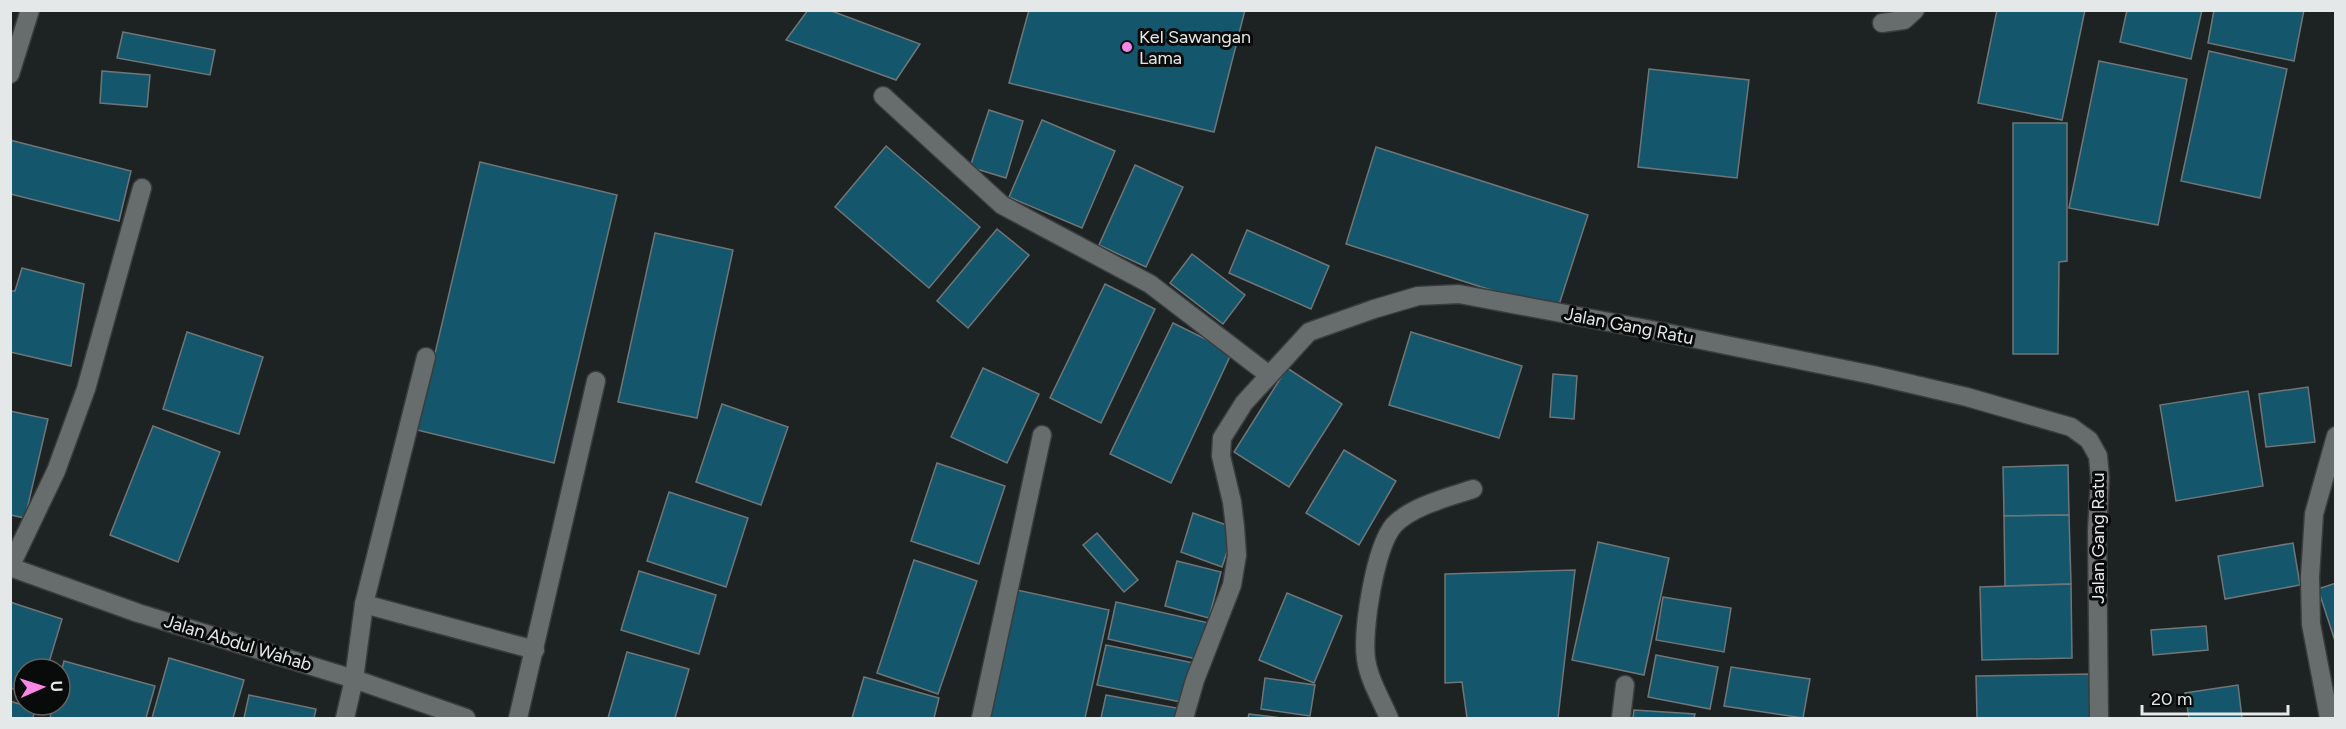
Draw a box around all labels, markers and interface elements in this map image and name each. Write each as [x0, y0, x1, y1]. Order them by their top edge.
place label: Kel Sawangan Lama [1139, 26, 1251, 69]
marker: Kel Sawangan Lama [1120, 40, 1134, 54]
street label: Jalan Gang Ratu [1562, 303, 1696, 349]
street label: Jalan Gang Ratu [2087, 472, 2109, 604]
street label: Jalan Abdul Wahab [161, 610, 315, 676]
north arrow [12, 657, 72, 717]
scale bar [2142, 678, 2288, 716]
text: U [47, 680, 66, 692]
text: 20 m [2151, 688, 2192, 710]

